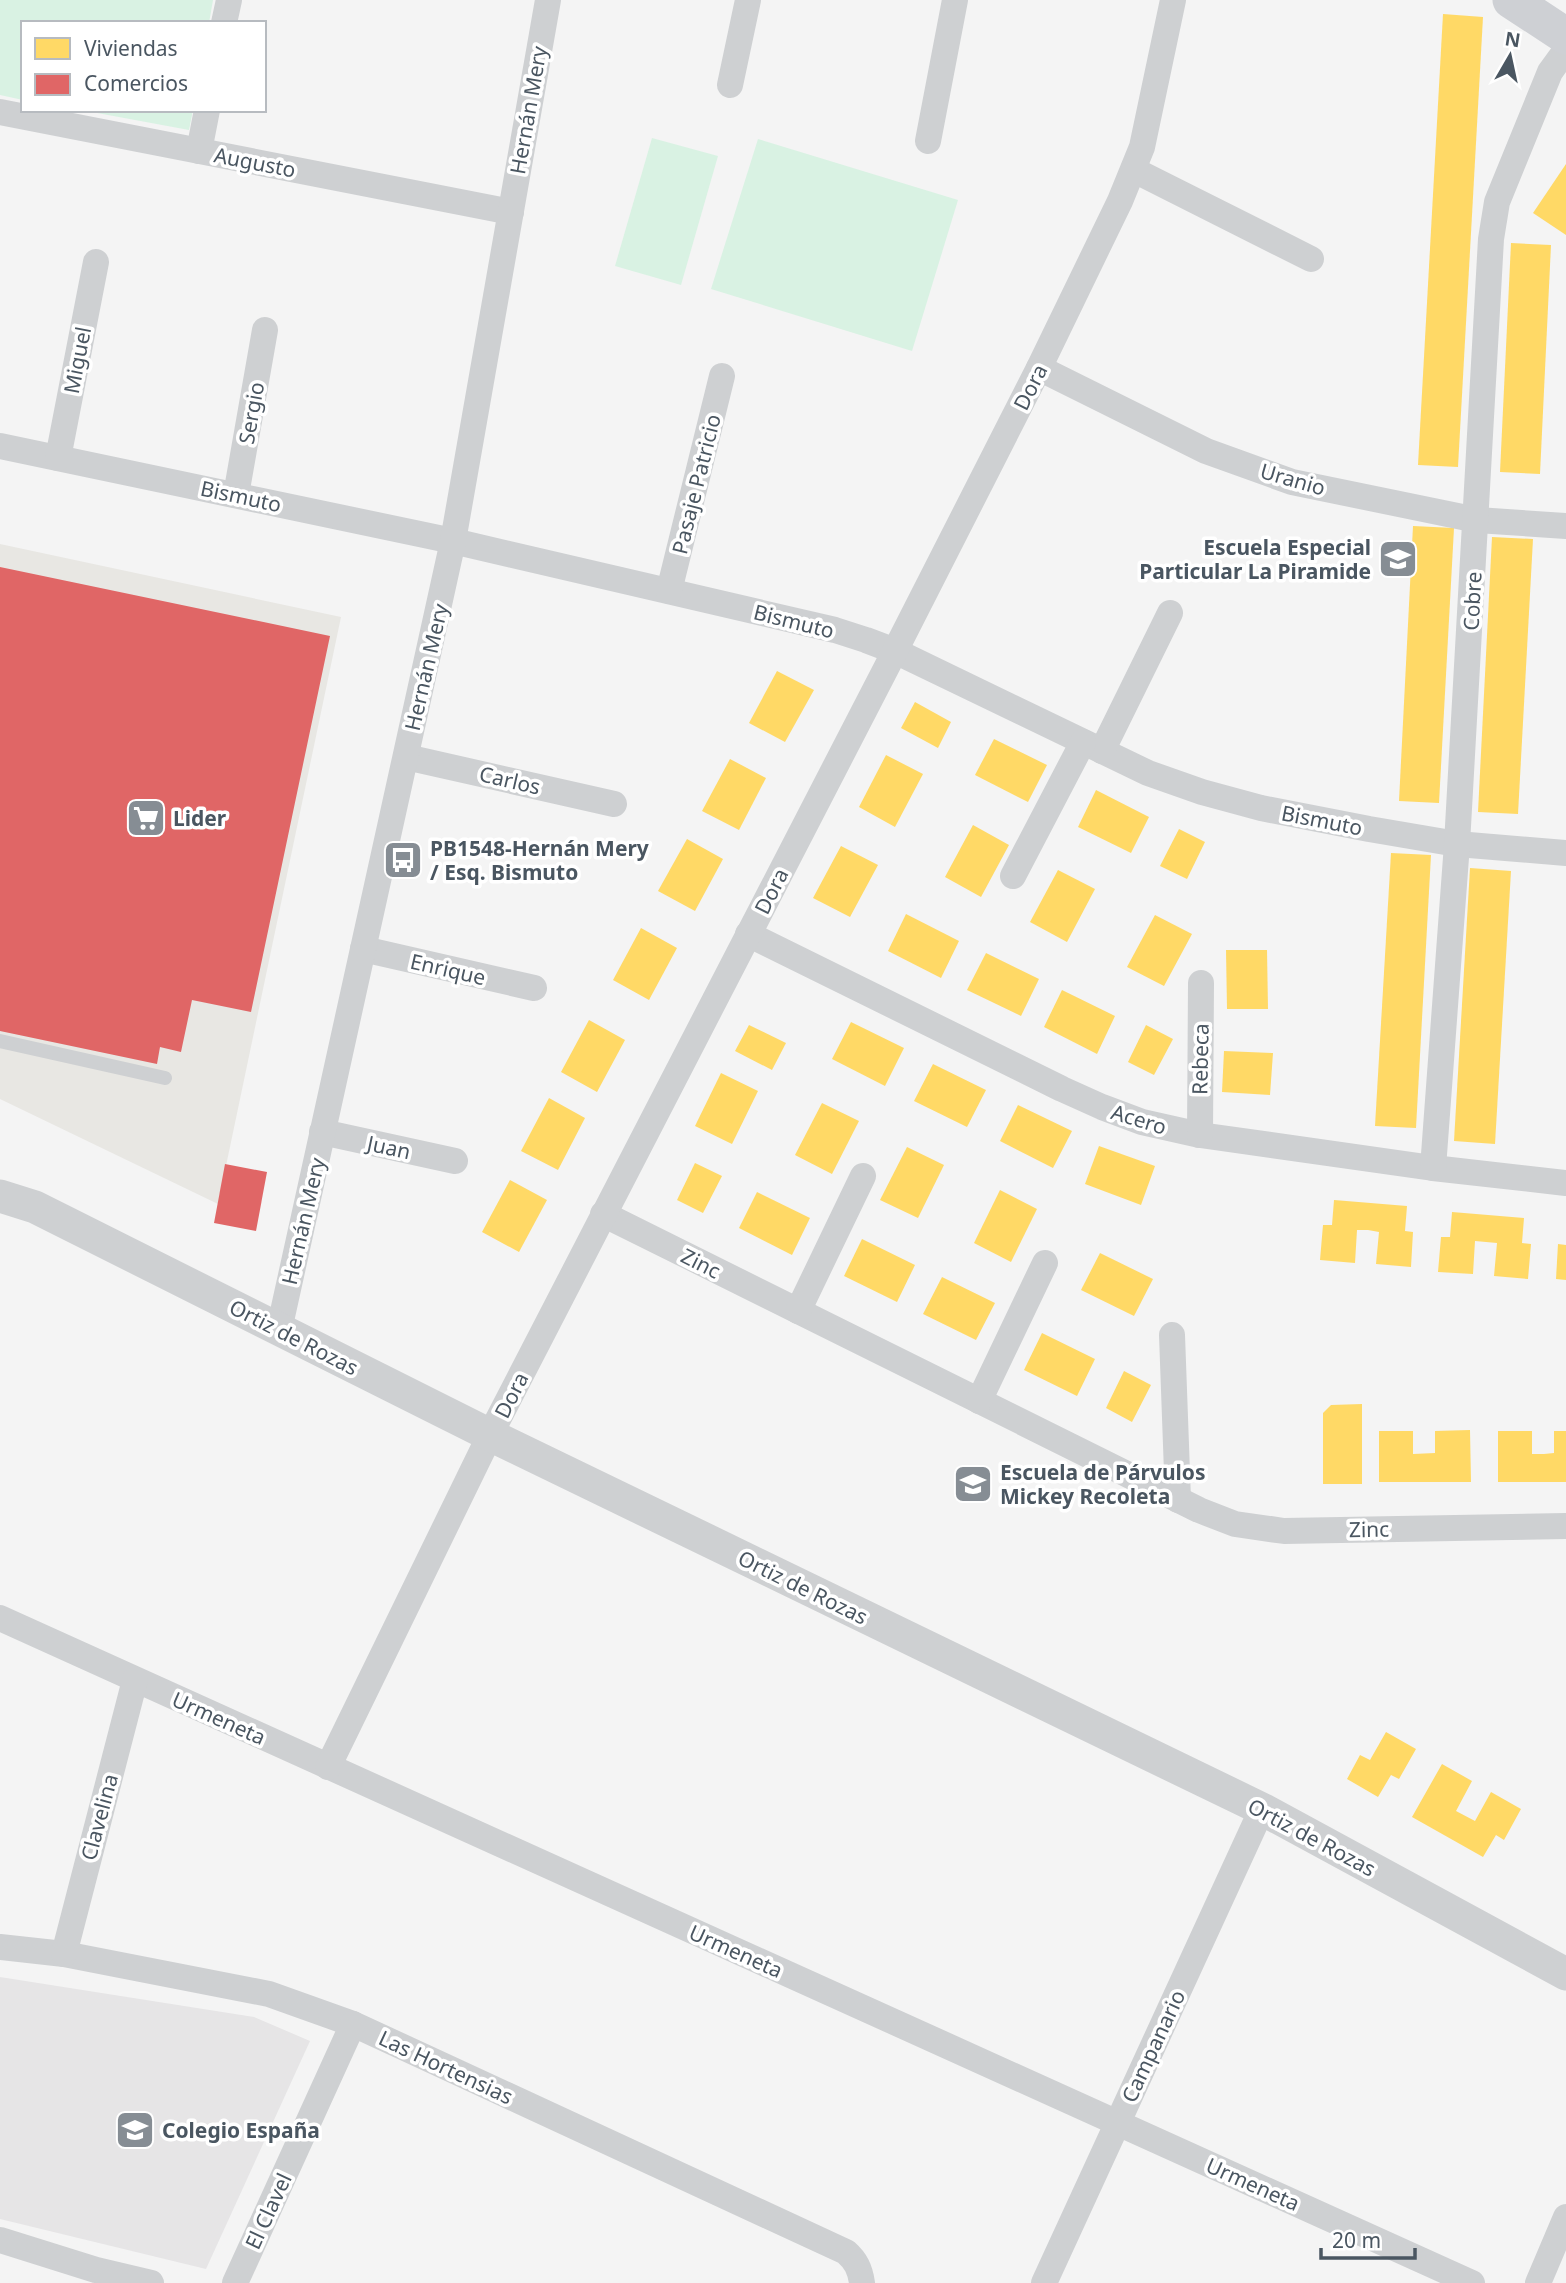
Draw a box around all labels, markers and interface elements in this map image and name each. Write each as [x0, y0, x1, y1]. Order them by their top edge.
legend [21, 21, 266, 112]
north arrow [1475, 21, 1545, 91]
text: N [1503, 25, 1522, 53]
text: Viviendas [84, 34, 178, 62]
street label: Hernán Mery [503, 44, 553, 176]
text: Comercios [84, 69, 188, 97]
street label: Augusto [212, 140, 298, 184]
street label: Miguel [57, 324, 97, 396]
street label: Dora [1007, 359, 1053, 415]
street label: Sergio [232, 380, 270, 446]
street label: Pasaje Patricio [665, 411, 727, 557]
street label: Uranio [1257, 456, 1329, 502]
street label: Bismuto [198, 474, 284, 518]
place label: Escuela Especial Particular La Piramide [1139, 533, 1371, 585]
school or university icon: Escuela Especial Particular La Piramide [1377, 538, 1419, 580]
street label: Cobre [1456, 571, 1488, 631]
street label: Bismuto [751, 597, 837, 645]
street label: Hernán Mery [398, 600, 454, 733]
street label: Carlos [477, 759, 543, 801]
supermarket icon: Lider [125, 797, 167, 839]
street label: Bismuto [1279, 798, 1365, 842]
place label: Lider [173, 804, 227, 832]
place label: PB1548-Hernán Mery / Esq. Bismuto [430, 834, 649, 886]
bus stop icon: PB1548-Hernán Mery / Esq. Bismuto [382, 839, 424, 881]
street label: Dora [748, 863, 794, 919]
street label: Enrique [408, 947, 488, 991]
street label: Rebeca [1185, 1023, 1215, 1095]
street label: Acero [1108, 1097, 1170, 1141]
street label: Juan [363, 1128, 413, 1165]
street label: Hernán Mery [275, 1154, 331, 1287]
street label: Zinc [677, 1241, 725, 1285]
street label: Ortiz de Rozas [225, 1293, 363, 1381]
street label: Dora [488, 1367, 534, 1423]
place label: Escuela de Párvulos Mickey Recoleta [1000, 1458, 1205, 1510]
school or university icon: Escuela de Párvulos Mickey Recoleta [952, 1463, 994, 1505]
street label: Zinc [1349, 1515, 1389, 1543]
street label: Ortiz de Rozas [734, 1544, 872, 1630]
street label: Urmeneta [168, 1685, 270, 1751]
street label: Clavelina [74, 1771, 124, 1863]
street label: Ortiz de Rozas [1243, 1792, 1381, 1882]
street label: Urmeneta [685, 1918, 787, 1984]
street label: Campanario [1115, 1985, 1191, 2107]
street label: Las Hortensias [374, 2024, 518, 2110]
school or university icon: Colegio España [114, 2109, 156, 2151]
place label: Colegio España [162, 2116, 320, 2144]
street label: Urmeneta [1202, 2151, 1304, 2217]
street label: El Clavel [238, 2168, 298, 2254]
scale bar [1321, 2216, 1416, 2260]
text: 20 m [1332, 2226, 1381, 2254]

